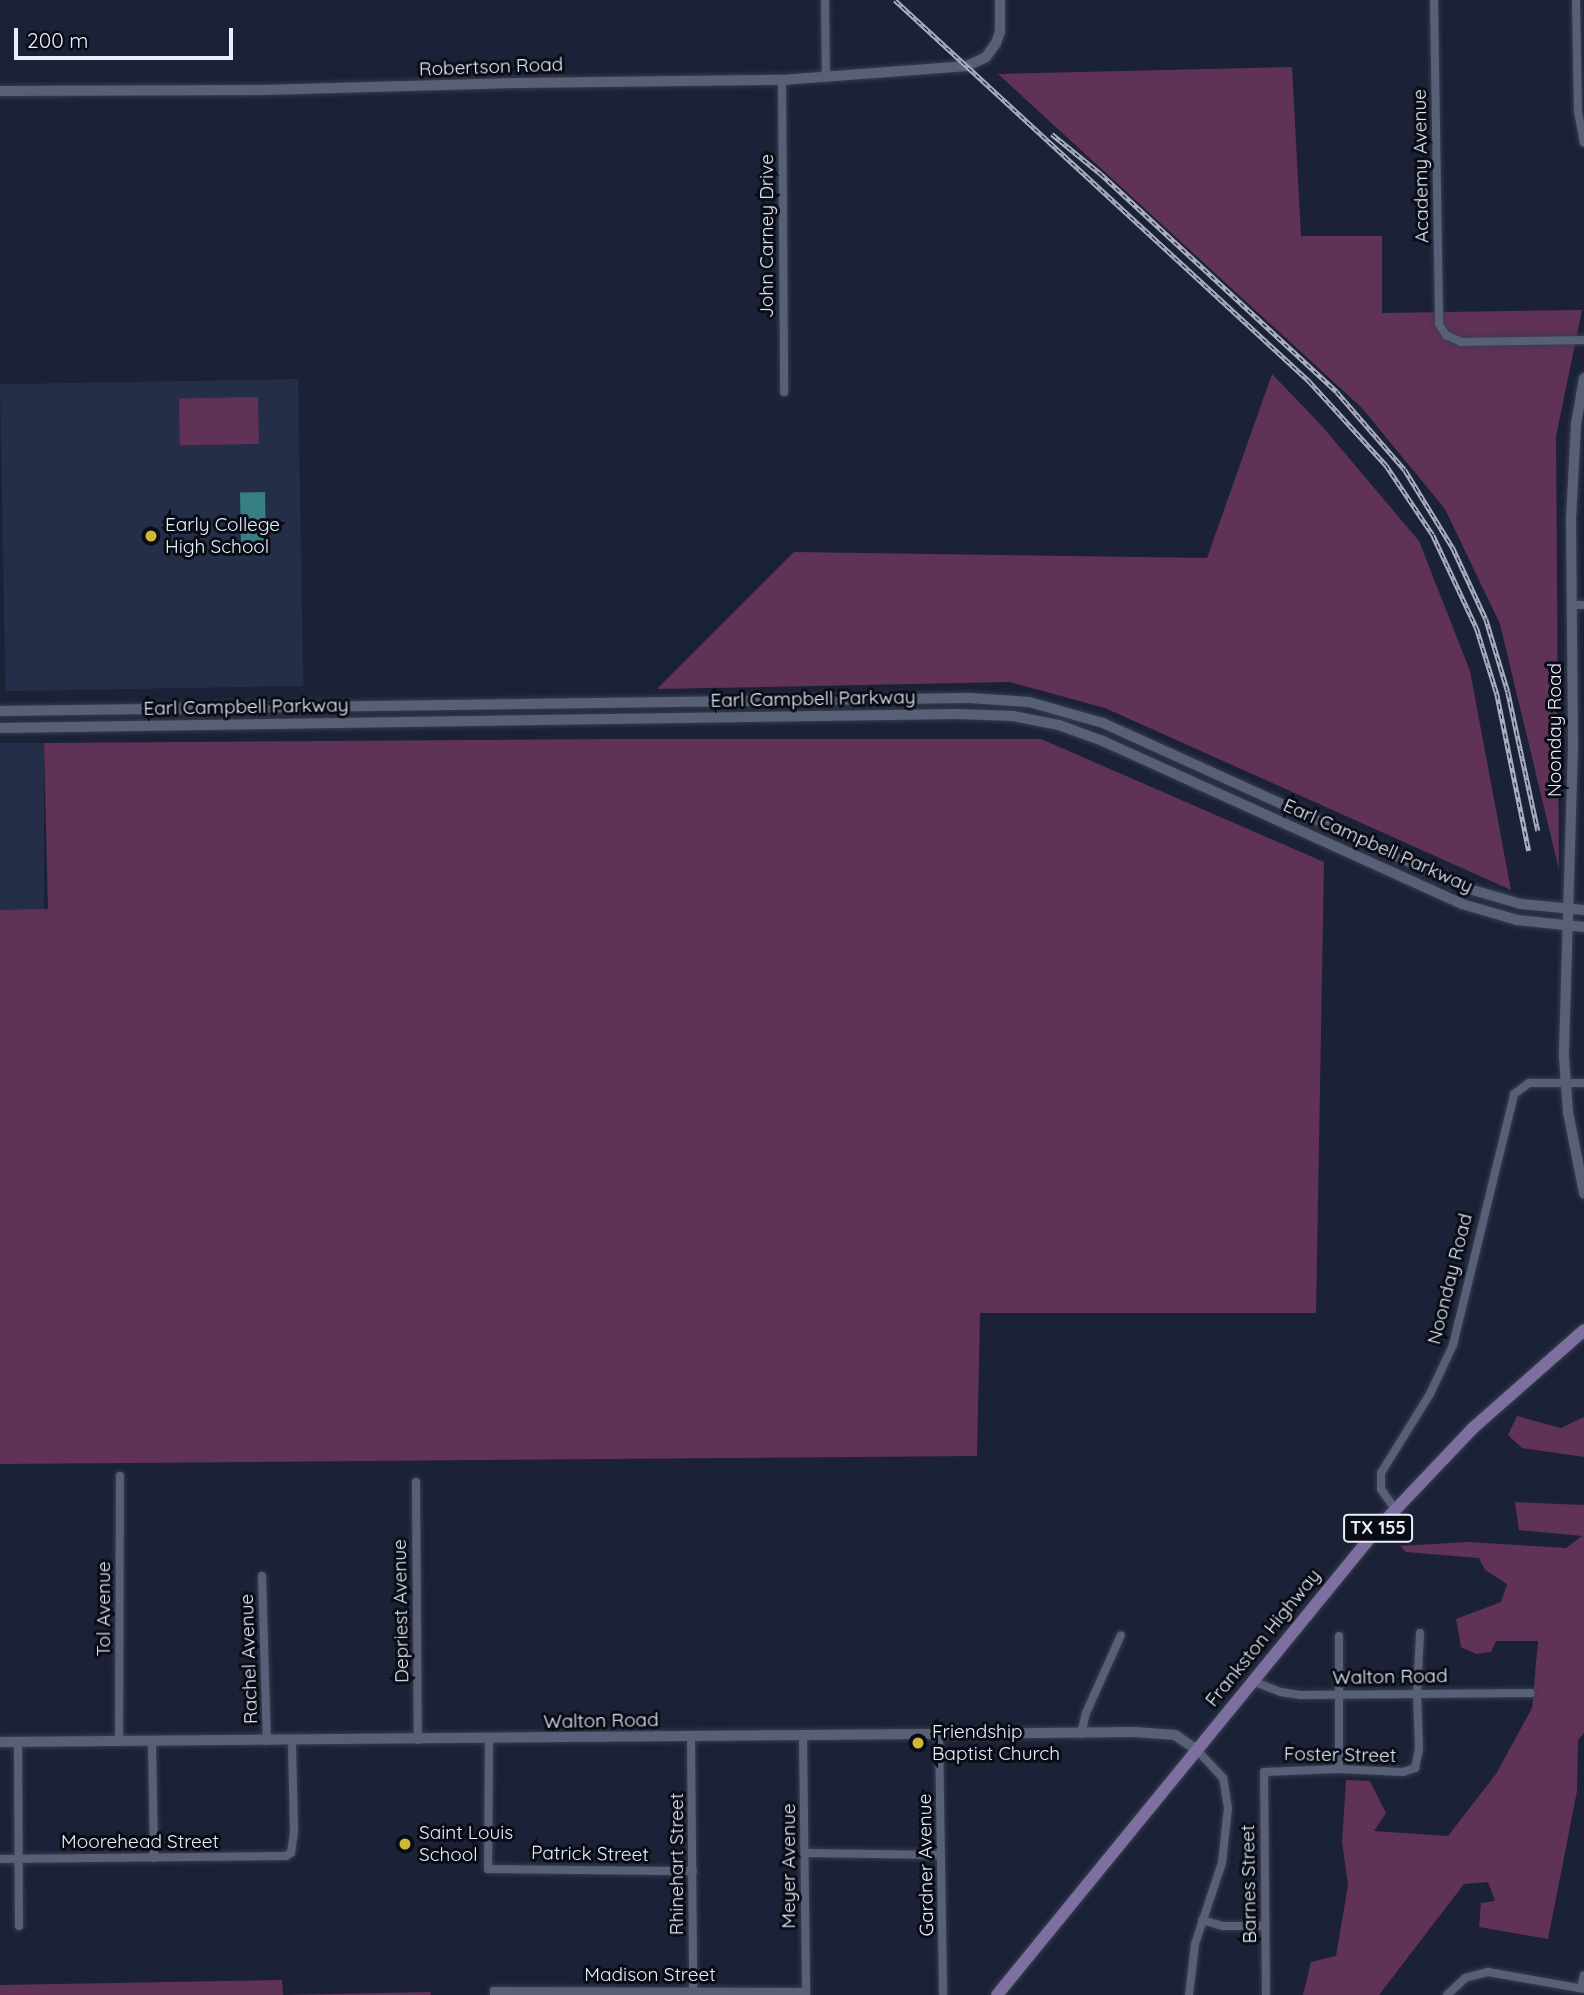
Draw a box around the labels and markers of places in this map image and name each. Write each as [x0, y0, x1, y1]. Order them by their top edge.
place label: Early College High School [165, 514, 280, 558]
marker: Early College High School [143, 528, 159, 544]
place label: Friendship Baptist Church [932, 1721, 1060, 1765]
marker: Friendship Baptist Church [910, 1735, 926, 1751]
place label: Saint Louis School [419, 1822, 513, 1866]
marker: Saint Louis School [397, 1836, 413, 1852]

